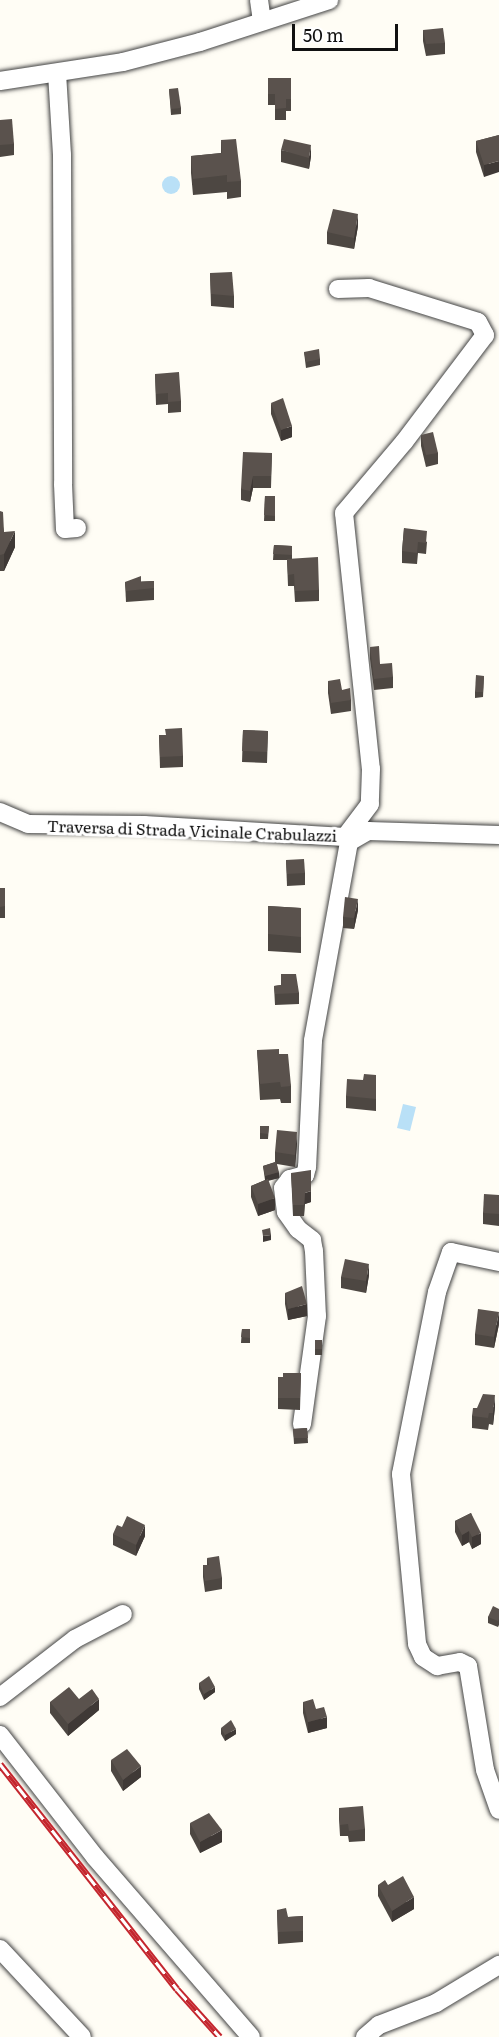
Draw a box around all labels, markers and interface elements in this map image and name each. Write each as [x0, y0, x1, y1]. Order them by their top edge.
scale bar [295, 12, 402, 50]
text: 50 m [303, 21, 344, 48]
street label: Traversa di Strada Vicinale Crabulazzi [47, 815, 337, 845]

